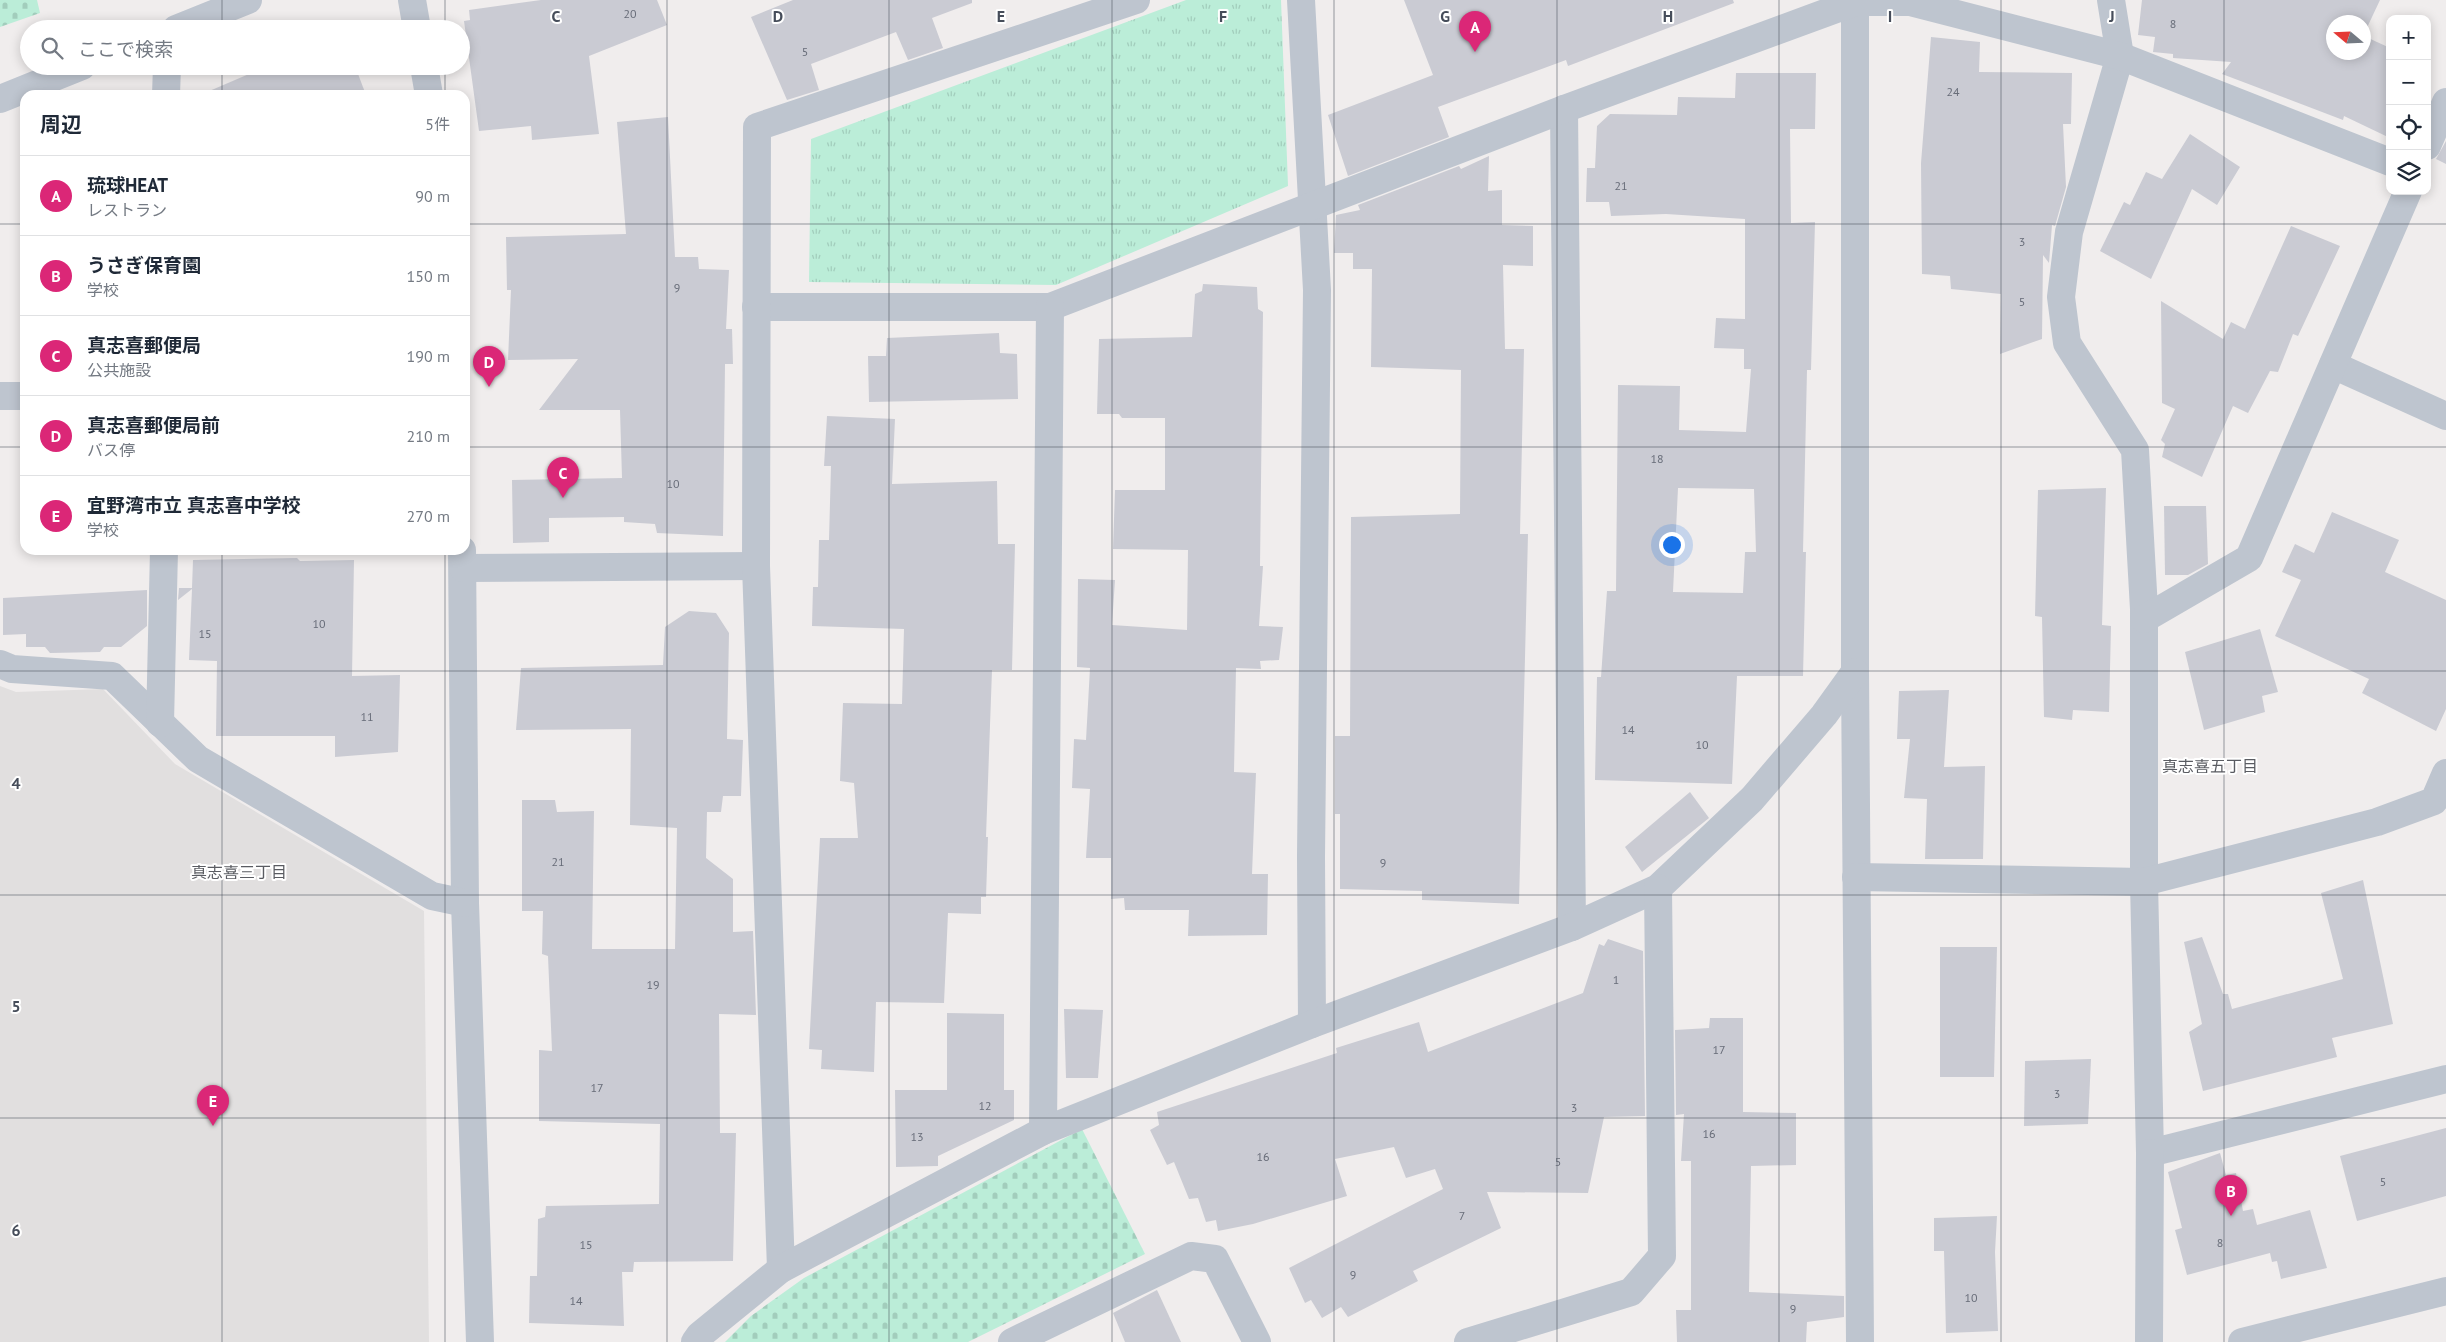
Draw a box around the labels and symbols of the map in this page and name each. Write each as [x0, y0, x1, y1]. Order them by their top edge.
text: C [552, 6, 561, 26]
house number: 20 [623, 6, 637, 21]
text: D [773, 6, 783, 26]
text: E [997, 6, 1005, 26]
text: F [1219, 6, 1227, 26]
text: G [1440, 6, 1450, 26]
text: H [1663, 6, 1673, 26]
text: I [1888, 6, 1892, 26]
text: J [2108, 6, 2115, 26]
pin: A [1459, 11, 1491, 52]
north arrow [2326, 15, 2371, 60]
house number: 8 [2170, 16, 2176, 31]
house number: 5 [802, 44, 808, 59]
house number: 24 [1946, 84, 1960, 99]
house number: 21 [1614, 178, 1628, 193]
house number: 3 [2019, 234, 2025, 249]
house number: 9 [674, 280, 680, 295]
house number: 5 [2019, 294, 2025, 309]
pin: D [473, 346, 505, 387]
house number: 18 [1650, 451, 1664, 466]
pin: C [547, 457, 579, 498]
house number: 10 [666, 476, 680, 491]
your location [1659, 532, 1685, 558]
house number: 10 [312, 616, 326, 631]
house number: 15 [198, 626, 212, 641]
house number: 11 [360, 709, 374, 724]
house number: 14 [1621, 722, 1635, 737]
house number: 10 [1695, 737, 1709, 752]
district label: 真志喜五丁目 [2162, 756, 2258, 776]
text: 4 [11, 773, 21, 793]
house number: 21 [551, 854, 565, 869]
house number: 9 [1380, 855, 1386, 870]
district label: 真志喜三丁目 [191, 862, 287, 882]
house number: 1 [1613, 972, 1619, 987]
house number: 19 [646, 977, 660, 992]
text: 5 [11, 996, 21, 1016]
house number: 17 [1712, 1042, 1726, 1057]
house number: 17 [590, 1080, 604, 1095]
pin: E [197, 1085, 229, 1126]
house number: 3 [2054, 1086, 2060, 1101]
house number: 12 [978, 1098, 992, 1113]
house number: 3 [1571, 1100, 1577, 1115]
house number: 16 [1702, 1126, 1716, 1141]
house number: 13 [910, 1129, 924, 1144]
house number: 16 [1256, 1149, 1270, 1164]
house number: 5 [1555, 1154, 1561, 1169]
house number: 5 [2380, 1174, 2386, 1189]
pin: B [2215, 1175, 2247, 1216]
house number: 7 [1459, 1208, 1465, 1223]
text: 6 [11, 1220, 21, 1240]
house number: 8 [2217, 1235, 2223, 1250]
house number: 15 [579, 1237, 593, 1252]
house number: 9 [1350, 1267, 1356, 1282]
house number: 10 [1964, 1290, 1978, 1305]
house number: 14 [569, 1293, 583, 1308]
house number: 9 [1790, 1301, 1796, 1316]

